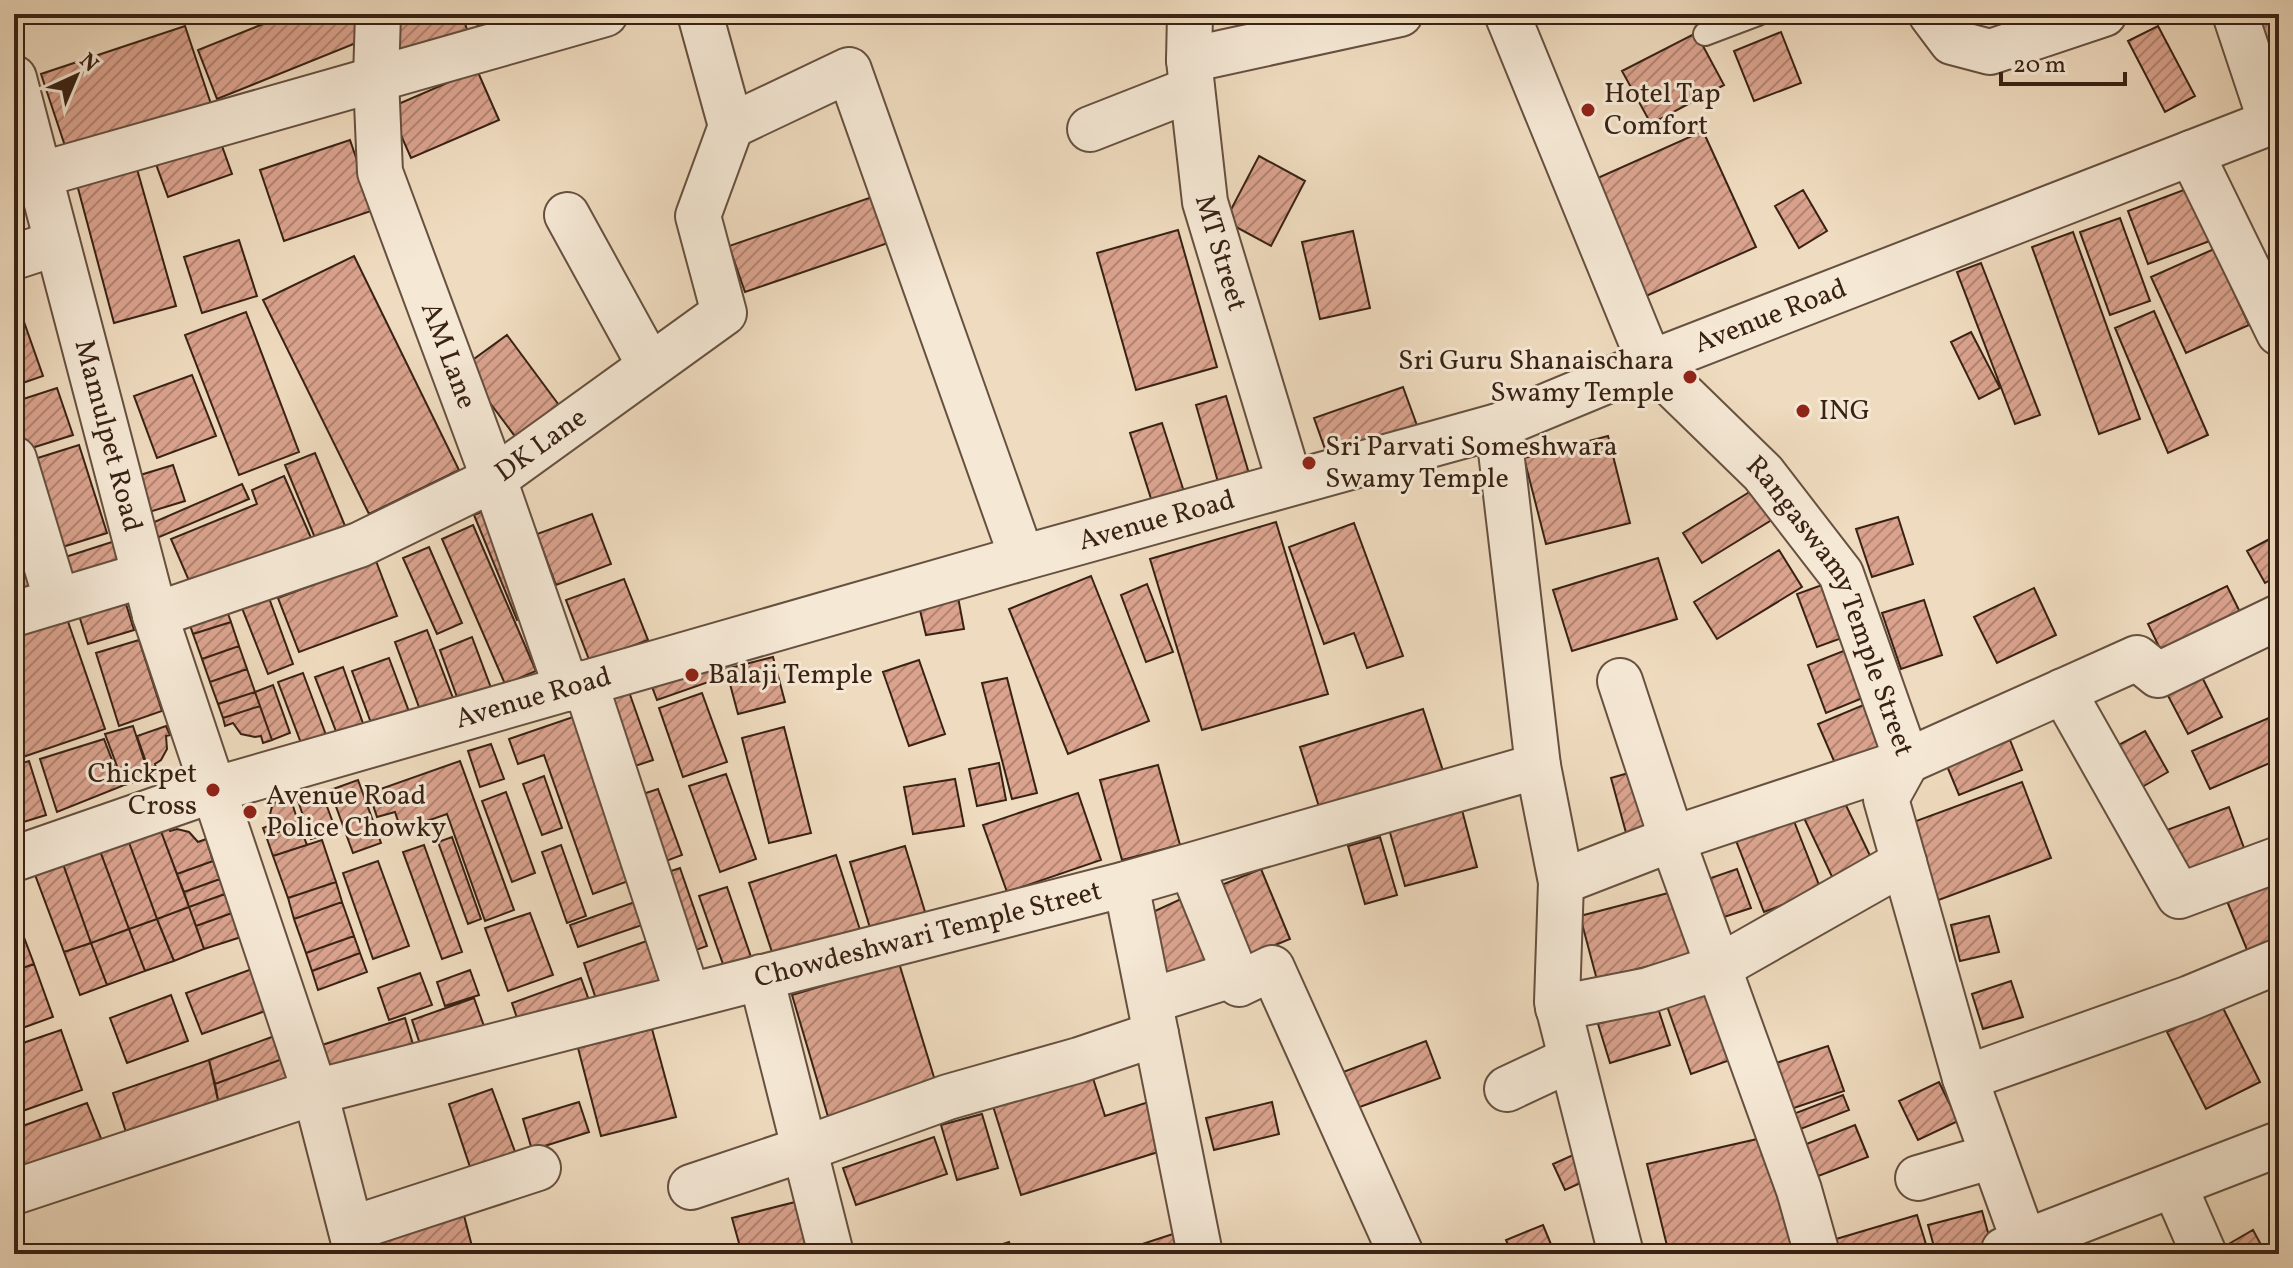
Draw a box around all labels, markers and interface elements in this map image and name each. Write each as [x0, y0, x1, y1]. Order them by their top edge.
north arrow [36, 36, 116, 116]
scale bar [2001, 36, 2125, 86]
text: N [72, 47, 105, 80]
text: 20 m [2013, 49, 2066, 83]
place label: Hotel Tap Comfort [1604, 75, 1721, 146]
marker: Hotel Tap Comfort [1579, 101, 1597, 119]
street label: MT Street [1184, 190, 1256, 316]
street label: Avenue Road [1689, 269, 1852, 363]
street label: AM Lane [411, 297, 486, 414]
street label: Mamulpet Road [64, 336, 152, 536]
place label: Sri Guru Shanaischara Swamy Temple [1398, 342, 1674, 413]
marker: Sri Guru Shanaischara Swamy Temple [1681, 368, 1699, 386]
place label: ING [1819, 392, 1870, 431]
street label: DK Lane [487, 399, 595, 491]
marker: ING [1794, 402, 1812, 420]
place label: Sri Parvati Someshwara Swamy Temple [1325, 428, 1618, 499]
street label: Rangaswamy Temple Street [1737, 447, 1923, 762]
marker: Sri Parvati Someshwara Swamy Temple [1300, 454, 1318, 472]
street label: Avenue Road [1074, 480, 1239, 561]
place label: Balaji Temple [708, 656, 873, 695]
street label: Avenue Road [451, 657, 616, 739]
marker: Balaji Temple [683, 666, 701, 684]
place label: Chickpet Cross [87, 755, 197, 826]
place label: Avenue Road Police Chowky [266, 777, 446, 848]
marker: Chickpet Cross [204, 781, 222, 799]
marker: Avenue Road Police Chowky [241, 803, 259, 821]
street label: Chowdeshwari Temple Street [750, 872, 1106, 998]

